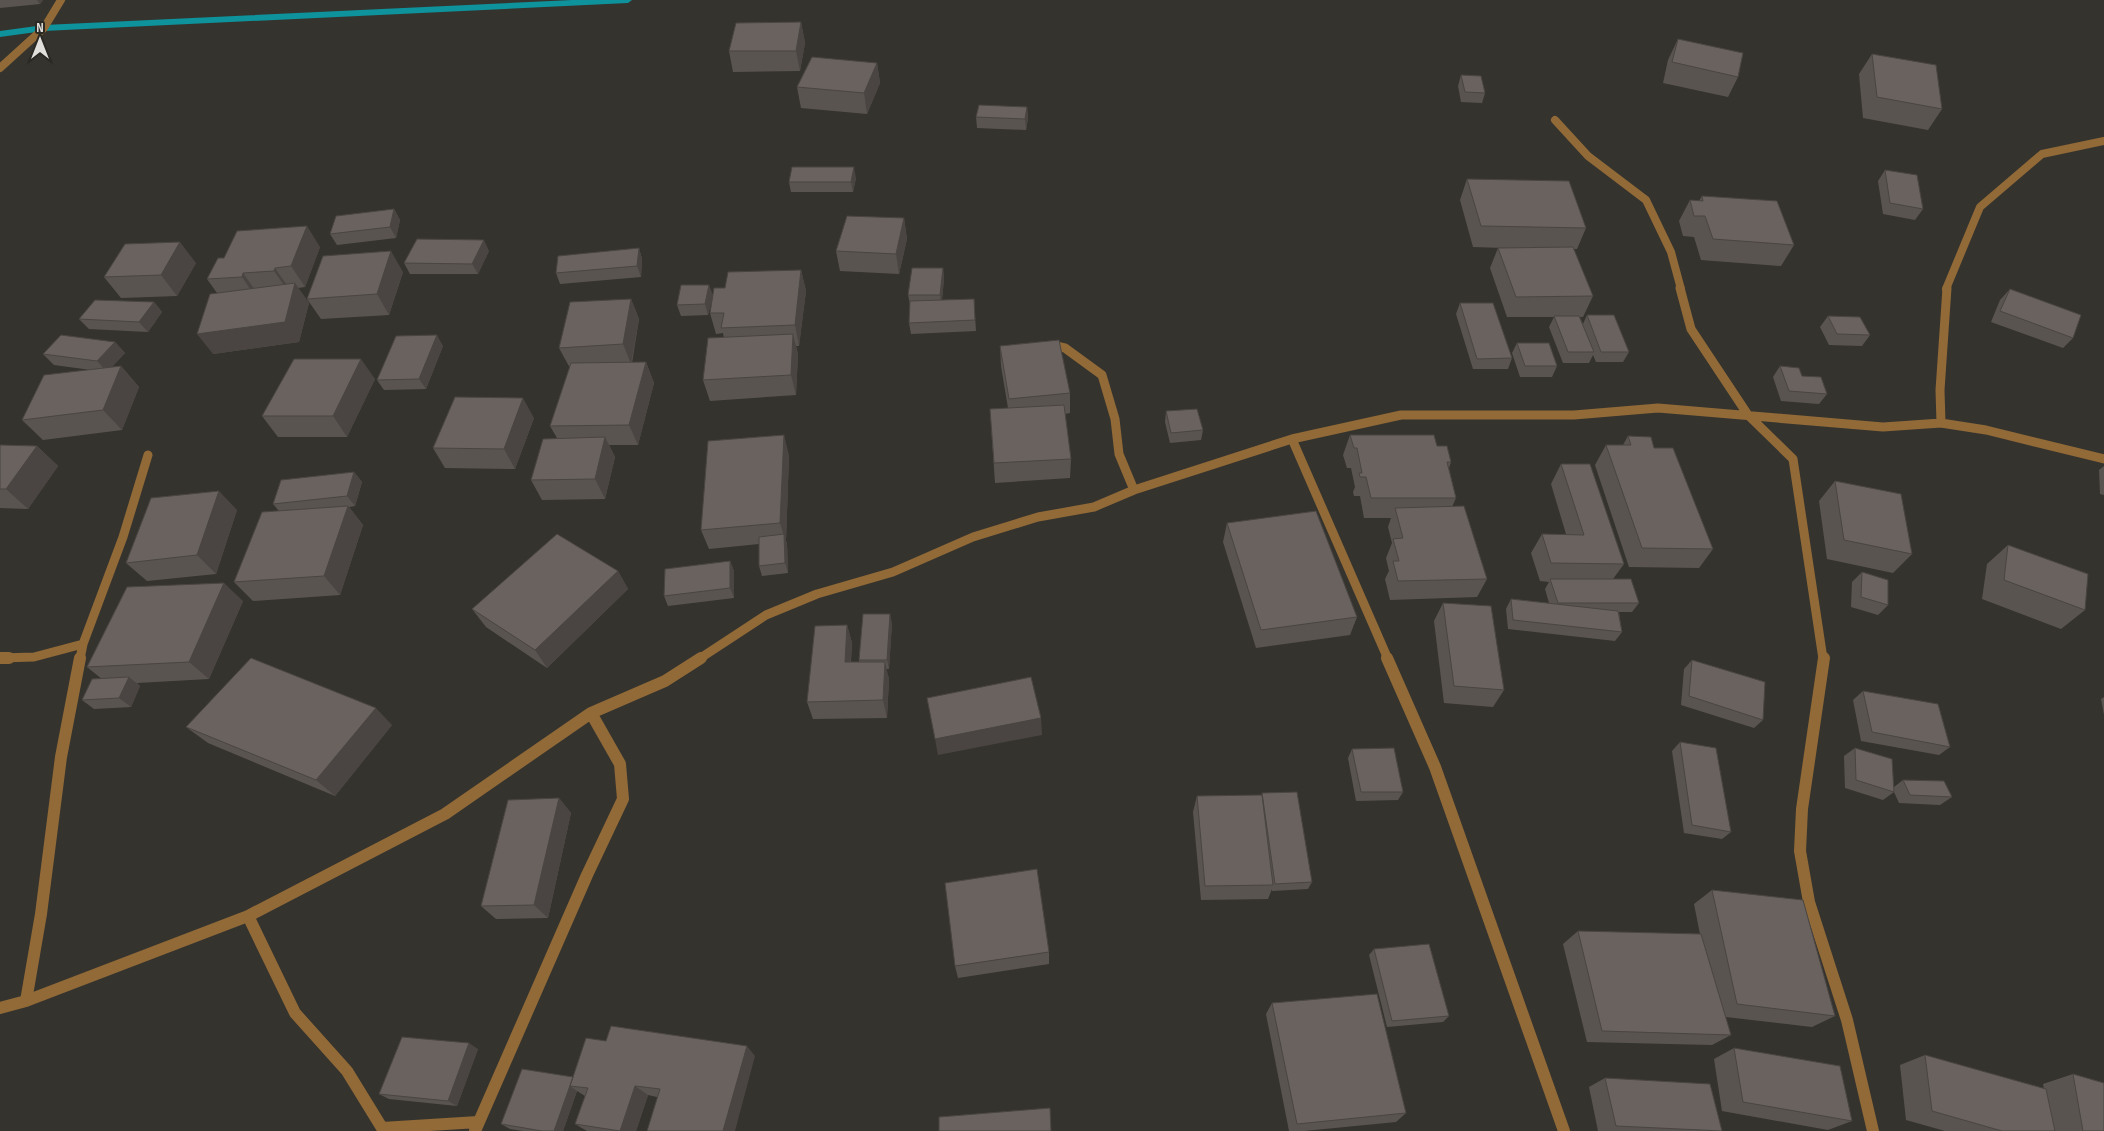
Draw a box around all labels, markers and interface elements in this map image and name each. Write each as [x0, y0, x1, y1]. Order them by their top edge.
north arrow [15, 15, 65, 65]
text: N [36, 19, 44, 36]

